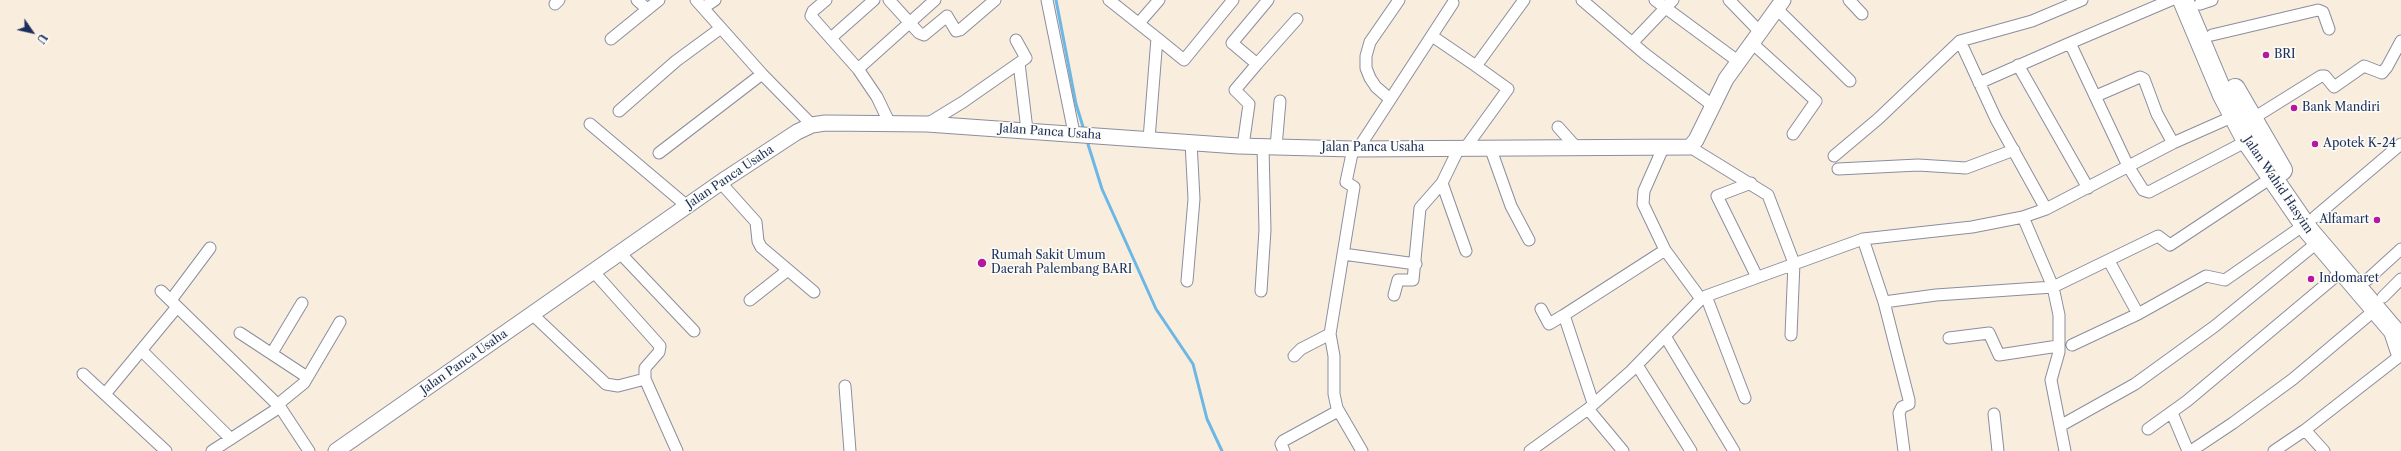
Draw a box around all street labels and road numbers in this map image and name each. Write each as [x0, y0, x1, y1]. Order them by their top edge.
street label: Jalan Panca Usaha [998, 121, 1102, 143]
street label: Jalan Wahid Hasyim [2240, 134, 2316, 236]
street label: Jalan Panca Usaha [1322, 141, 1424, 155]
street label: Jalan Panca Usaha [683, 142, 777, 212]
street label: Jalan Panca Usaha [418, 327, 510, 397]

